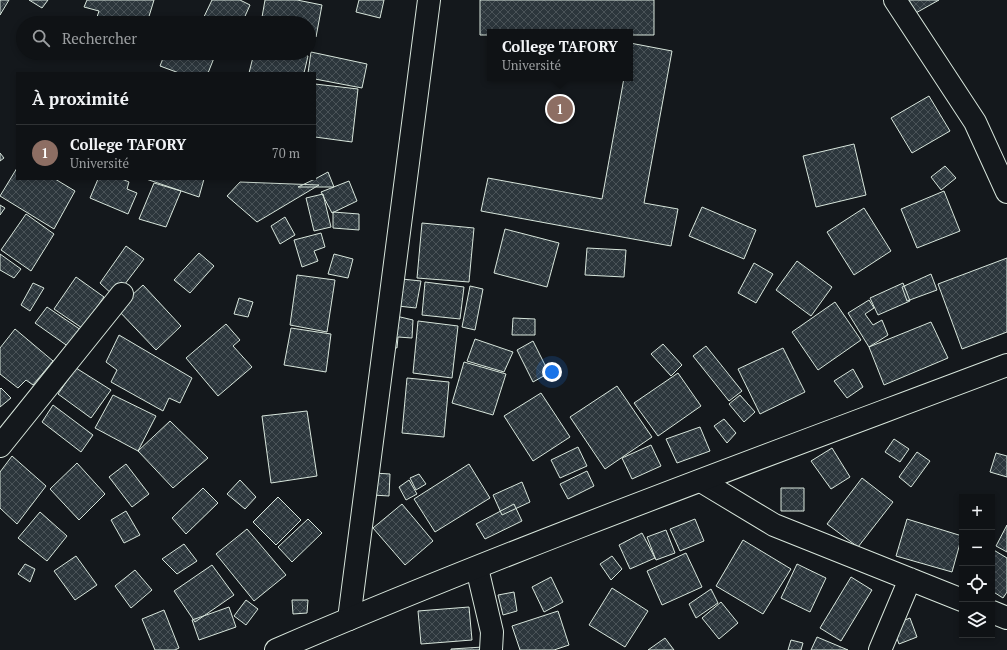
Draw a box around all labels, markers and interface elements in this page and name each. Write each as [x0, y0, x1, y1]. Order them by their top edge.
search box [16, 16, 316, 60]
icon: search [30, 27, 52, 49]
text: Rechercher [62, 28, 137, 48]
popup [487, 29, 633, 81]
text: College TAFORY [502, 36, 618, 56]
text: Université [502, 56, 561, 74]
text: À proximité [32, 87, 129, 110]
pin: 1 [547, 94, 573, 124]
text: College TAFORY [70, 134, 186, 154]
text: 1 [41, 144, 49, 162]
text: 70 m [272, 144, 300, 162]
text: Université [70, 154, 129, 172]
your location [542, 362, 562, 382]
map controls [959, 494, 995, 638]
button: + [959, 494, 995, 530]
button: − [959, 530, 995, 566]
button: locate [959, 566, 995, 602]
button: layers [959, 602, 995, 638]

